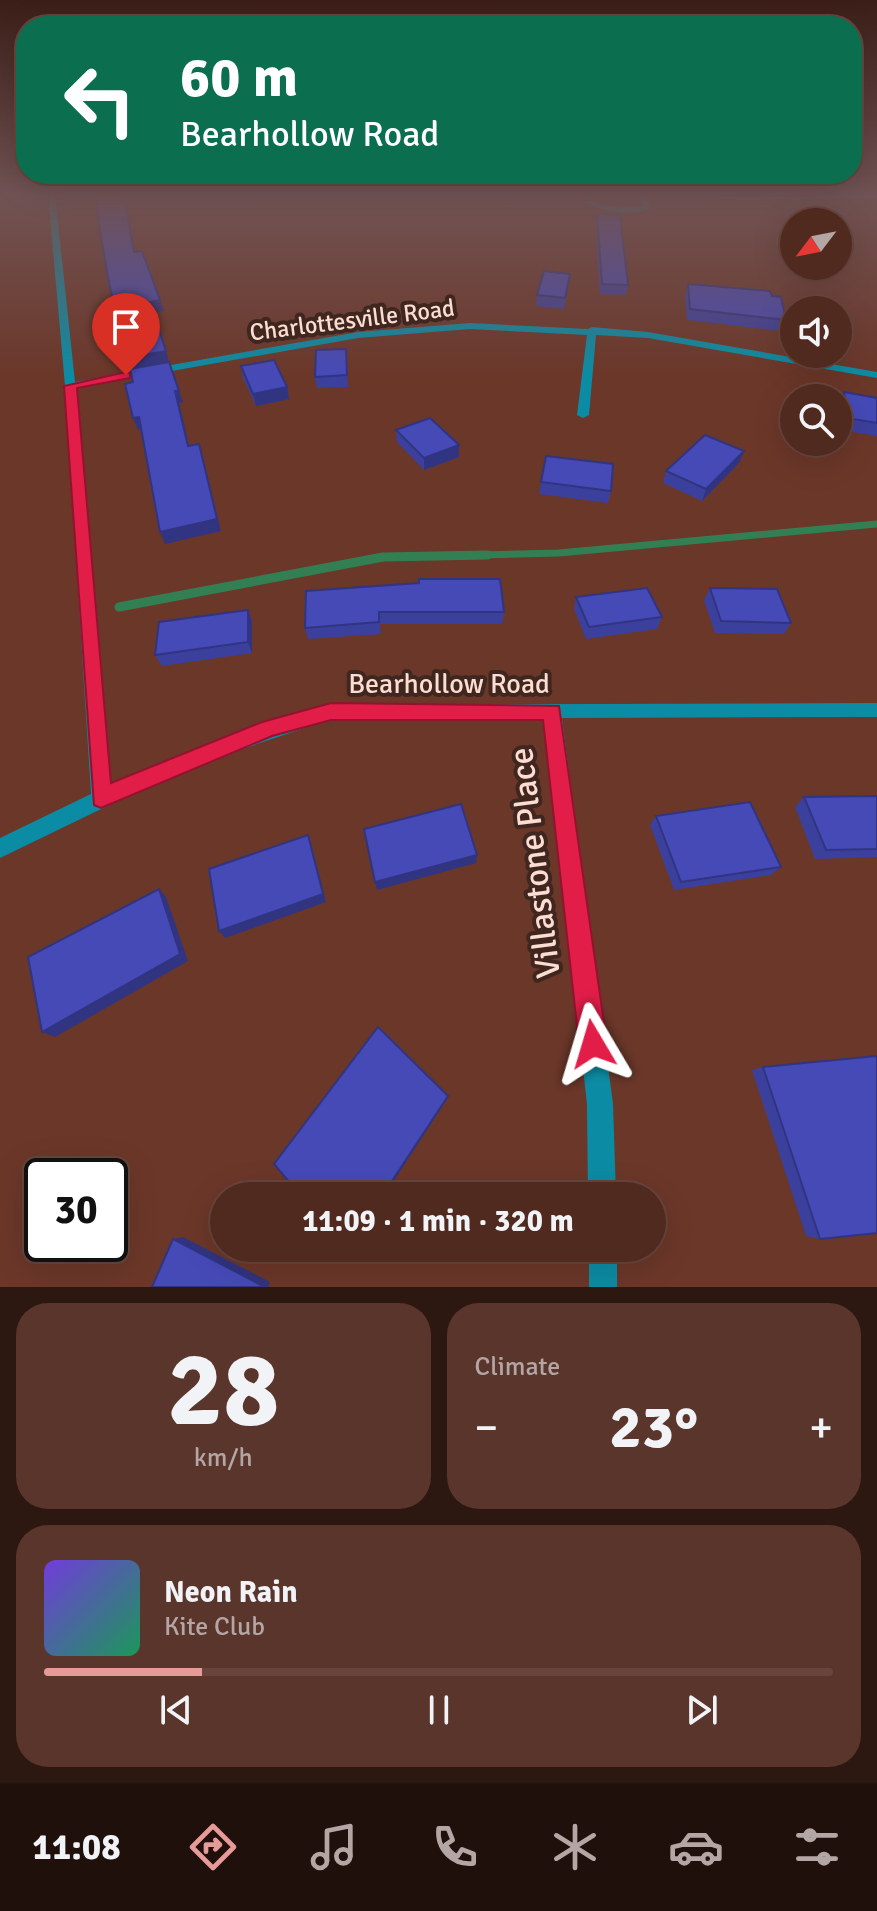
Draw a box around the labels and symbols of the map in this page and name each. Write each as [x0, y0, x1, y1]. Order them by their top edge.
north arrow [780, 208, 852, 280]
pin [92, 293, 160, 375]
street label: Charlottesville Road [248, 293, 456, 347]
street label: Bearhollow Road [348, 667, 550, 701]
street label: Villastone Place [500, 745, 570, 981]
position arrow [551, 1002, 635, 1086]
speed limit sign: 30 [24, 1158, 128, 1262]

